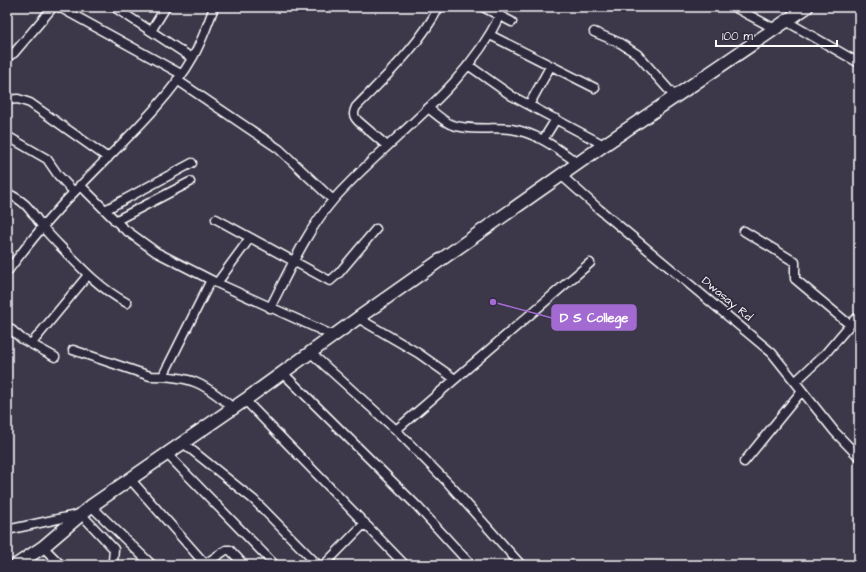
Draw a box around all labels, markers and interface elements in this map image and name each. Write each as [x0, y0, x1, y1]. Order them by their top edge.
scale bar [716, 22, 837, 48]
text: 100 m [722, 28, 753, 45]
street label: Dwasay Rd [697, 273, 756, 326]
callout: D S College [552, 305, 636, 330]
text: D S College [560, 309, 628, 329]

